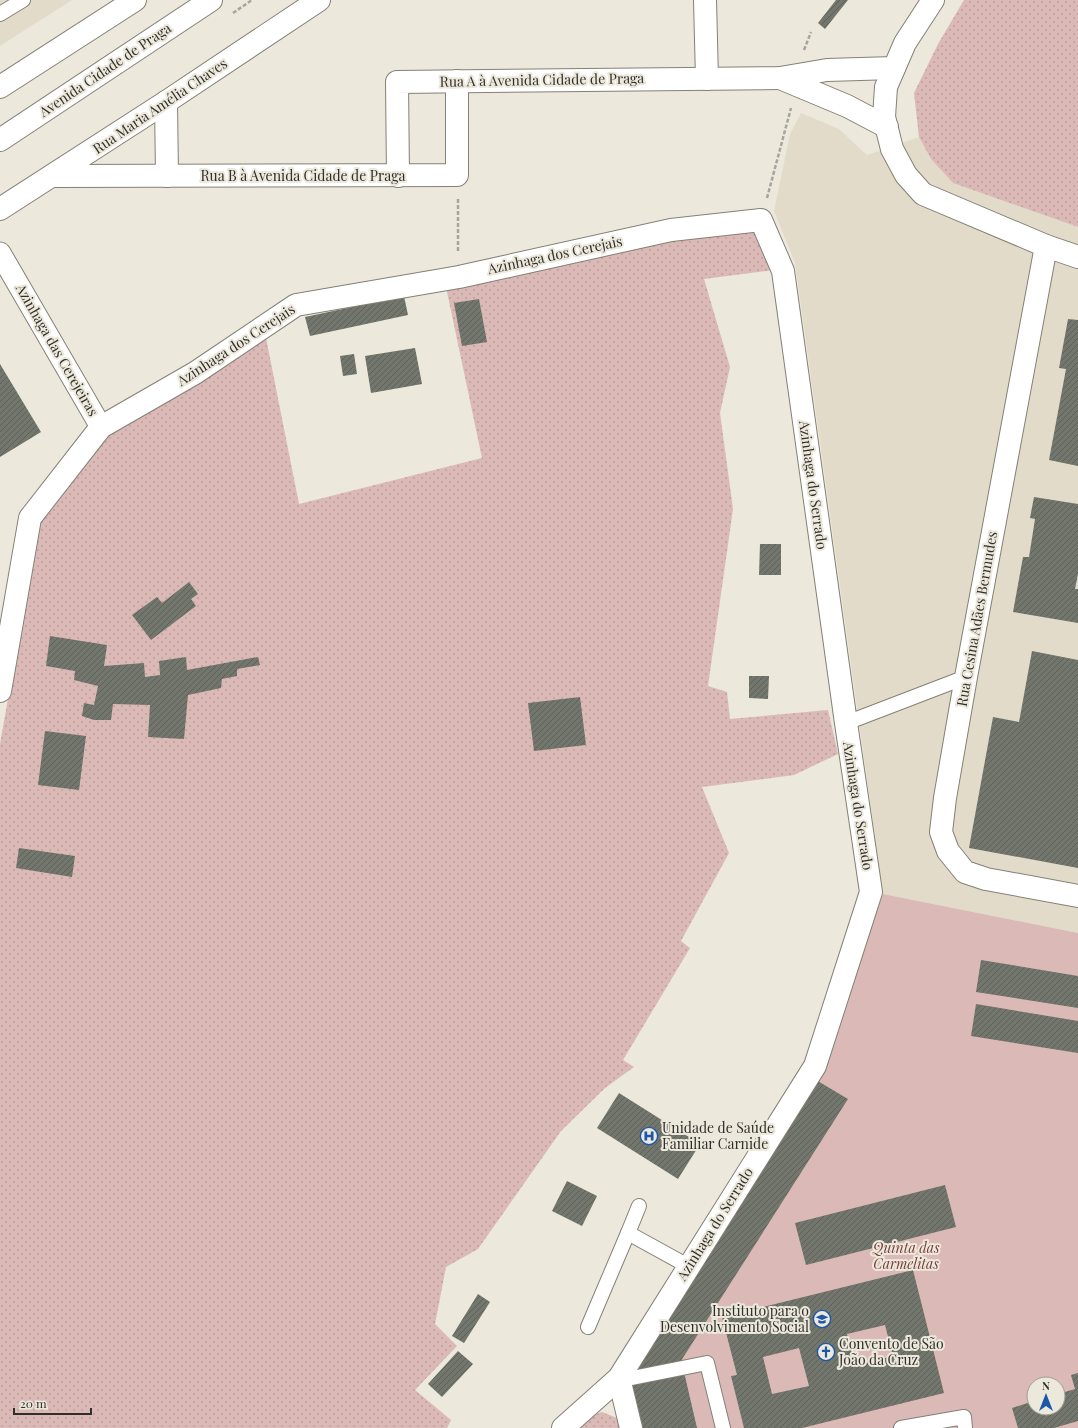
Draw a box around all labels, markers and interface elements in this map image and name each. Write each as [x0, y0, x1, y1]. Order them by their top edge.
street label: Avenida Cidade de Praga [34, 18, 174, 121]
street label: Rua Maria Amélia Chaves [89, 53, 231, 158]
street label: Rua A à Avenida Cidade de Praga [440, 68, 644, 91]
street label: Rua B à Avenida Cidade de Praga [201, 166, 405, 185]
street label: Azinhaga dos Cerejais [485, 231, 624, 278]
street label: Azinhaga das Cerejeiras [11, 279, 103, 419]
street label: Azinhaga dos Cerejais [172, 299, 298, 390]
street label: Azinhaga do Serrado [795, 418, 832, 551]
street label: Rua Cesina Adães Bermudes [952, 530, 1001, 708]
street label: Azinhaga do Serrado [839, 739, 878, 872]
place label: Unidade de Saúde Familiar Carnide [662, 1118, 774, 1153]
hospital icon: Unidade de Saúde Familiar Carnide [639, 1126, 659, 1146]
street label: Azinhaga do Serrado [672, 1163, 757, 1285]
park label: Quinta das Carmelitas [871, 1238, 940, 1273]
place label: Instituto para o Desenvolvimento Social [660, 1301, 809, 1336]
school or university icon: Instituto para o Desenvolvimento Social [812, 1309, 832, 1329]
place label: Convento de São João da Cruz [838, 1334, 944, 1369]
church icon: Convento de São João da Cruz [816, 1342, 836, 1362]
north arrow [1026, 1376, 1066, 1416]
text: N [1042, 1378, 1050, 1393]
scale bar [14, 1390, 91, 1416]
text: 20 m [20, 1395, 47, 1411]

